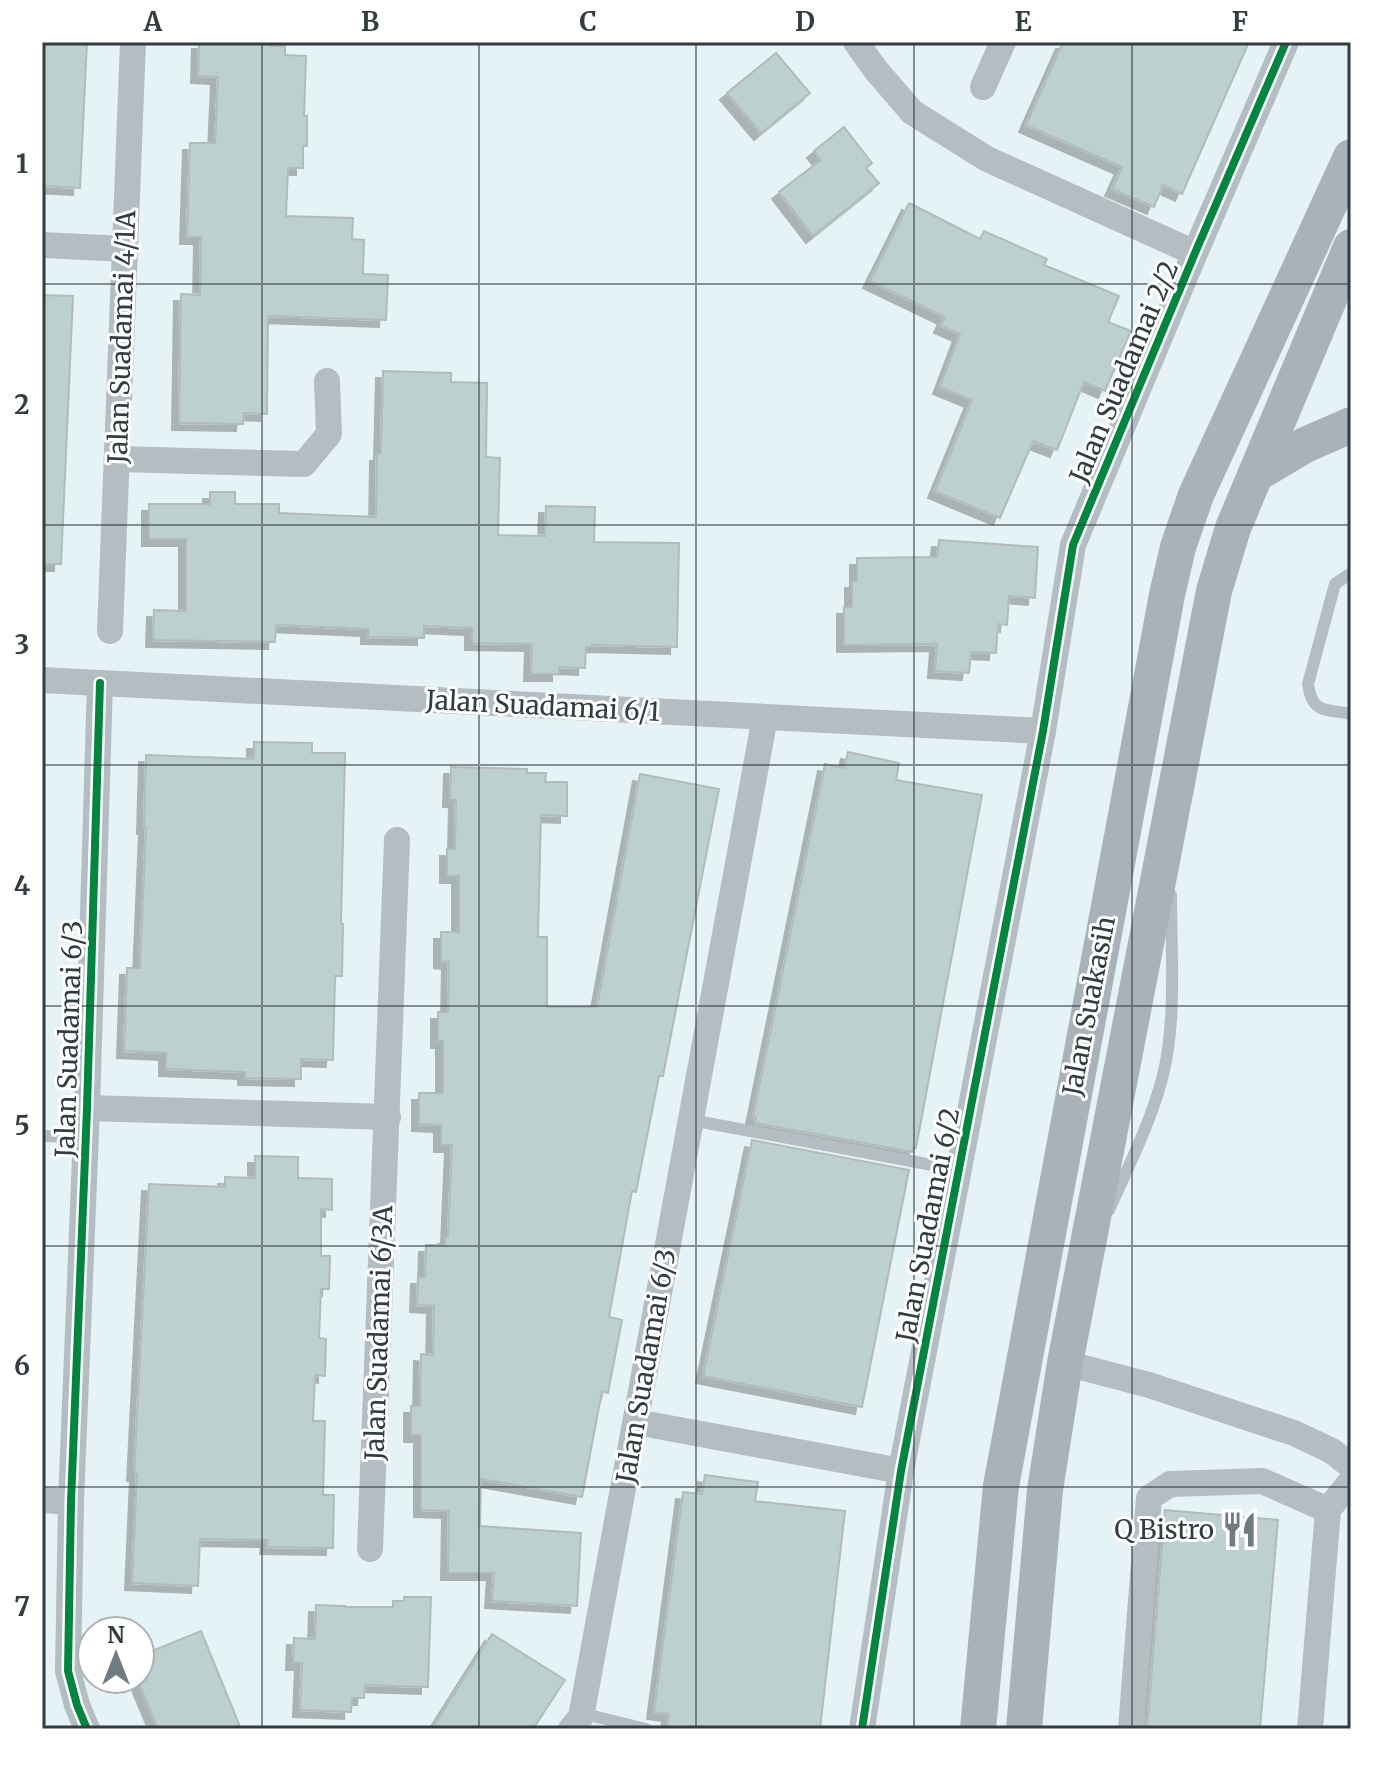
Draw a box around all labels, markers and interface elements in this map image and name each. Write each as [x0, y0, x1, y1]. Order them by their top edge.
text: A [143, 5, 163, 38]
text: B [361, 5, 379, 38]
text: C [579, 5, 597, 38]
text: D [795, 5, 815, 38]
text: E [1015, 5, 1032, 38]
text: F [1232, 5, 1248, 38]
text: 1 [16, 147, 28, 180]
street label: Jalan Suadamai 4/1A [101, 209, 142, 465]
street label: Jalan Suadamai 2/2 [1061, 256, 1185, 489]
text: 2 [14, 388, 30, 421]
text: 3 [15, 628, 29, 661]
street label: Jalan Suadamai 6/1 [424, 683, 661, 728]
text: 4 [14, 869, 31, 902]
street label: Jalan Suakasih [1055, 913, 1122, 1099]
street label: Jalan Suadamai 6/3 [48, 920, 89, 1159]
street label: Jalan Suadamai 6/2 [888, 1105, 966, 1346]
text: 5 [14, 1109, 30, 1142]
street label: Jalan Suadamai 6/3A [358, 1204, 399, 1462]
street label: Jalan Suadamai 6/3 [608, 1246, 682, 1487]
text: 6 [14, 1349, 30, 1382]
restaurant icon: Q Bistro [1221, 1511, 1259, 1549]
place label: Q Bistro [1114, 1513, 1214, 1546]
text: 7 [14, 1590, 30, 1623]
north arrow [76, 1615, 156, 1695]
text: N [107, 1621, 125, 1649]

